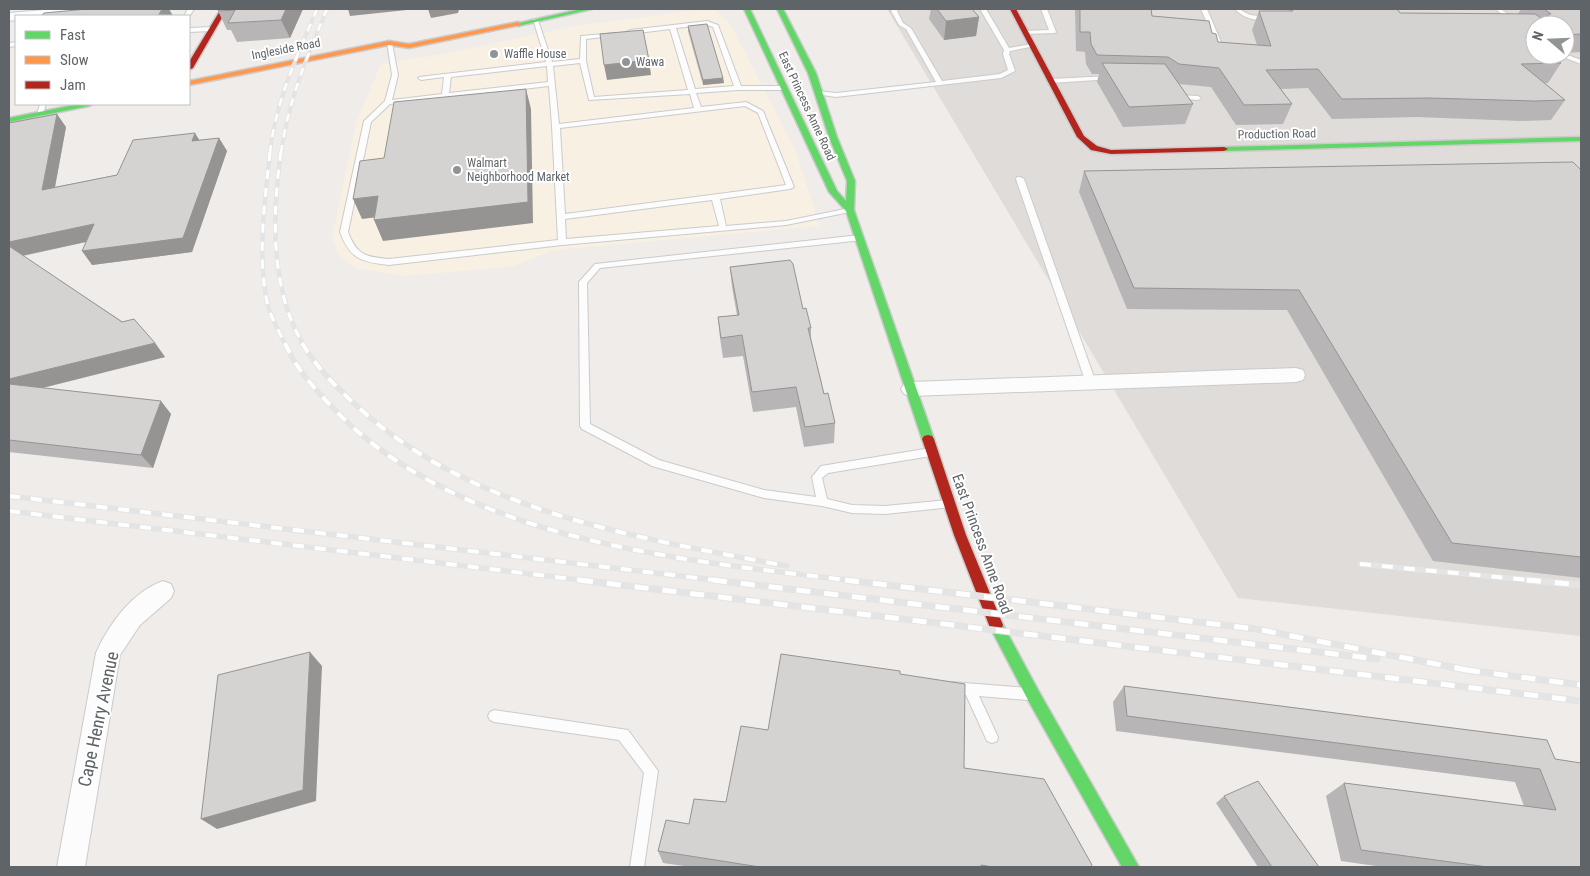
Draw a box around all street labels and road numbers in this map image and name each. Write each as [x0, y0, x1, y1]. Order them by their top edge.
street label: Ingleside Road [250, 35, 322, 63]
street label: East Princess Anne Road [776, 49, 838, 163]
street label: Production Road [1238, 126, 1316, 142]
street label: East Princess Anne Road [948, 471, 1016, 617]
street label: Cape Henry Avenue [73, 649, 123, 789]

